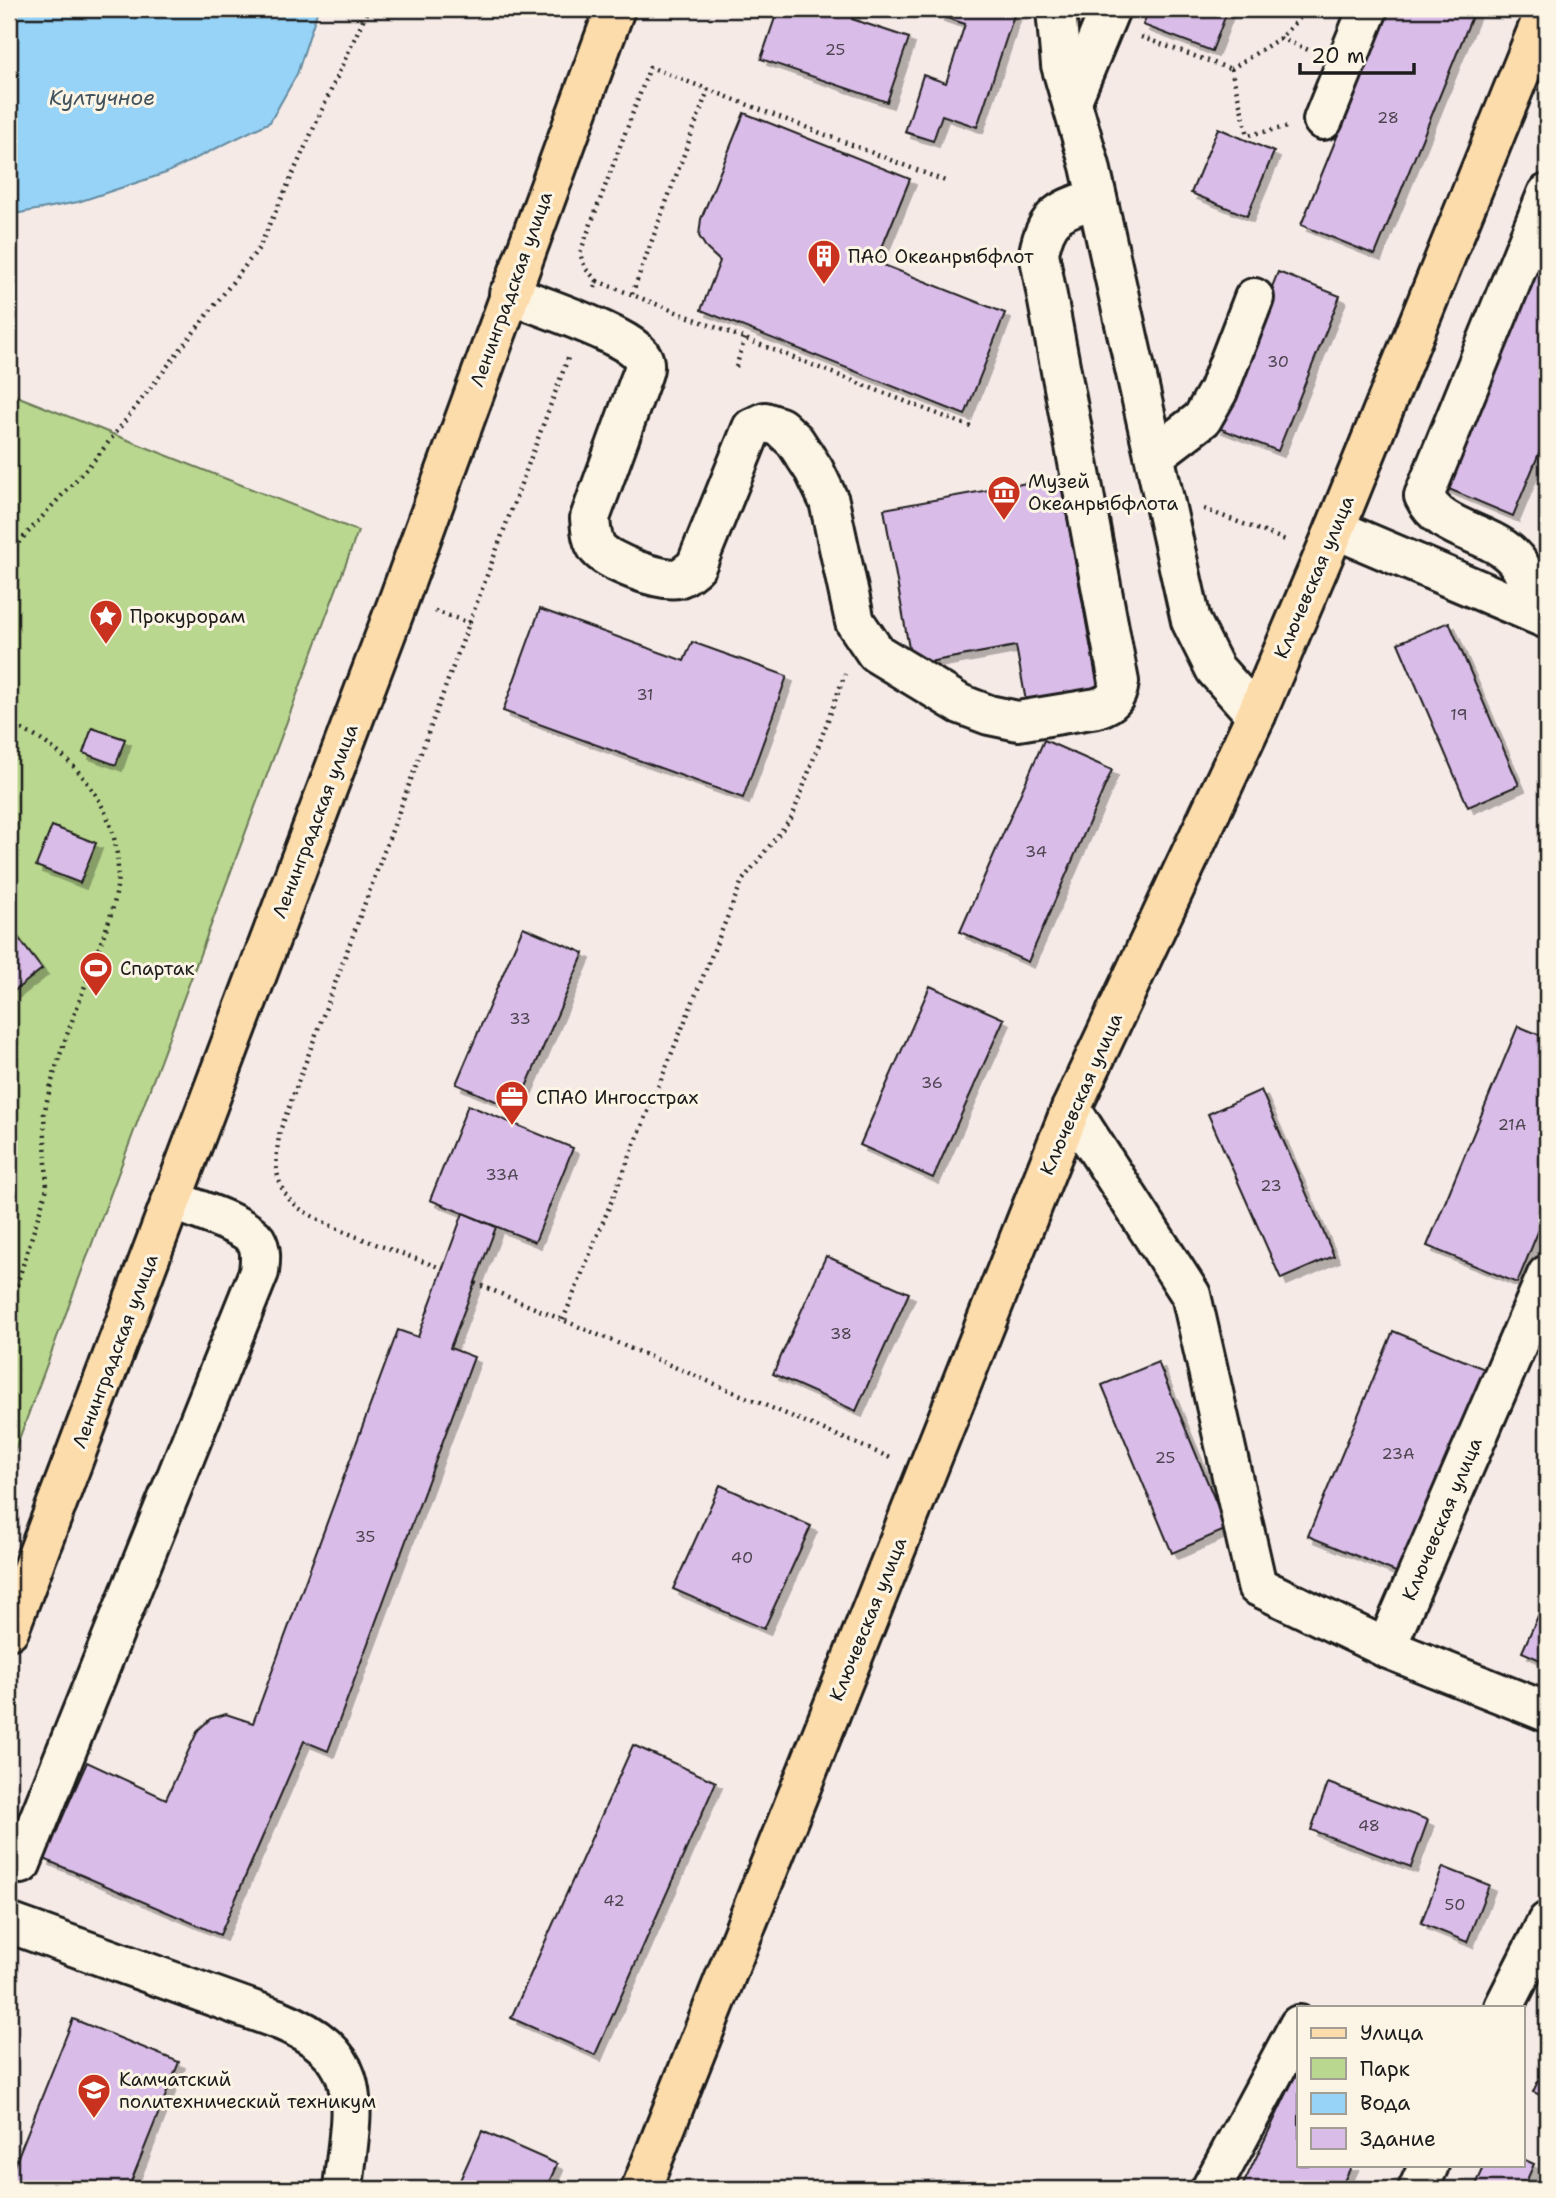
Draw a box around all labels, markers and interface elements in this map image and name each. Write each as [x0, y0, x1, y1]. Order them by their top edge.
scale bar [1300, 32, 1414, 76]
house number: 25 [825, 39, 845, 60]
text: 20 m [1311, 42, 1365, 70]
water label: Култучное [49, 84, 155, 112]
house number: 28 [1377, 107, 1399, 128]
street label: Ленинградская улица [464, 188, 558, 390]
building icon: ПАО Океанрыбфлот [805, 237, 843, 286]
place label: ПАО Океанрыбфлот [848, 244, 1034, 269]
house number: 30 [1267, 351, 1289, 372]
place label: Музей Океанрыбфлота [1028, 469, 1178, 516]
museum icon: Музей Океанрыбфлота [985, 473, 1023, 522]
street label: Ключевская улица [1268, 492, 1360, 662]
place icon: Прокурорам [87, 597, 125, 646]
place label: Прокурорам [130, 604, 246, 629]
house number: 31 [636, 684, 654, 705]
house number: 19 [1450, 704, 1468, 725]
street label: Ленинградская улица [266, 720, 364, 922]
house number: 34 [1025, 841, 1047, 862]
sports icon: Спартак [77, 949, 115, 998]
place label: Спартак [120, 956, 195, 981]
house number: 33 [509, 1008, 531, 1029]
street label: Ключевская улица [1034, 1009, 1128, 1179]
house number: 36 [921, 1072, 943, 1093]
office icon: СПАО Ингосстрах [493, 1078, 531, 1127]
place label: СПАО Ингосстрах [536, 1085, 698, 1110]
house number: 21А [1498, 1114, 1526, 1135]
house number: 33А [485, 1164, 519, 1185]
house number: 23 [1260, 1175, 1282, 1196]
street label: Ленинградская улица [66, 1250, 164, 1452]
house number: 38 [830, 1323, 852, 1344]
street label: Ключевская улица [1396, 1434, 1488, 1604]
house number: 23А [1381, 1443, 1415, 1464]
house number: 25 [1155, 1447, 1175, 1468]
house number: 35 [355, 1526, 375, 1547]
street label: Ключевская улица [824, 1533, 912, 1705]
house number: 40 [731, 1547, 753, 1568]
house number: 48 [1358, 1815, 1380, 1836]
house number: 42 [603, 1890, 625, 1911]
house number: 50 [1445, 1894, 1465, 1915]
legend [1297, 2006, 1524, 2166]
text: Улица [1360, 2019, 1423, 2047]
text: Парк [1360, 2055, 1410, 2083]
place label: Камчатский политехнический техникум [119, 2067, 376, 2114]
school or university icon: Камчатский политехнический техникум [75, 2071, 113, 2120]
text: Вода [1360, 2089, 1410, 2117]
text: Здание [1360, 2125, 1436, 2153]

